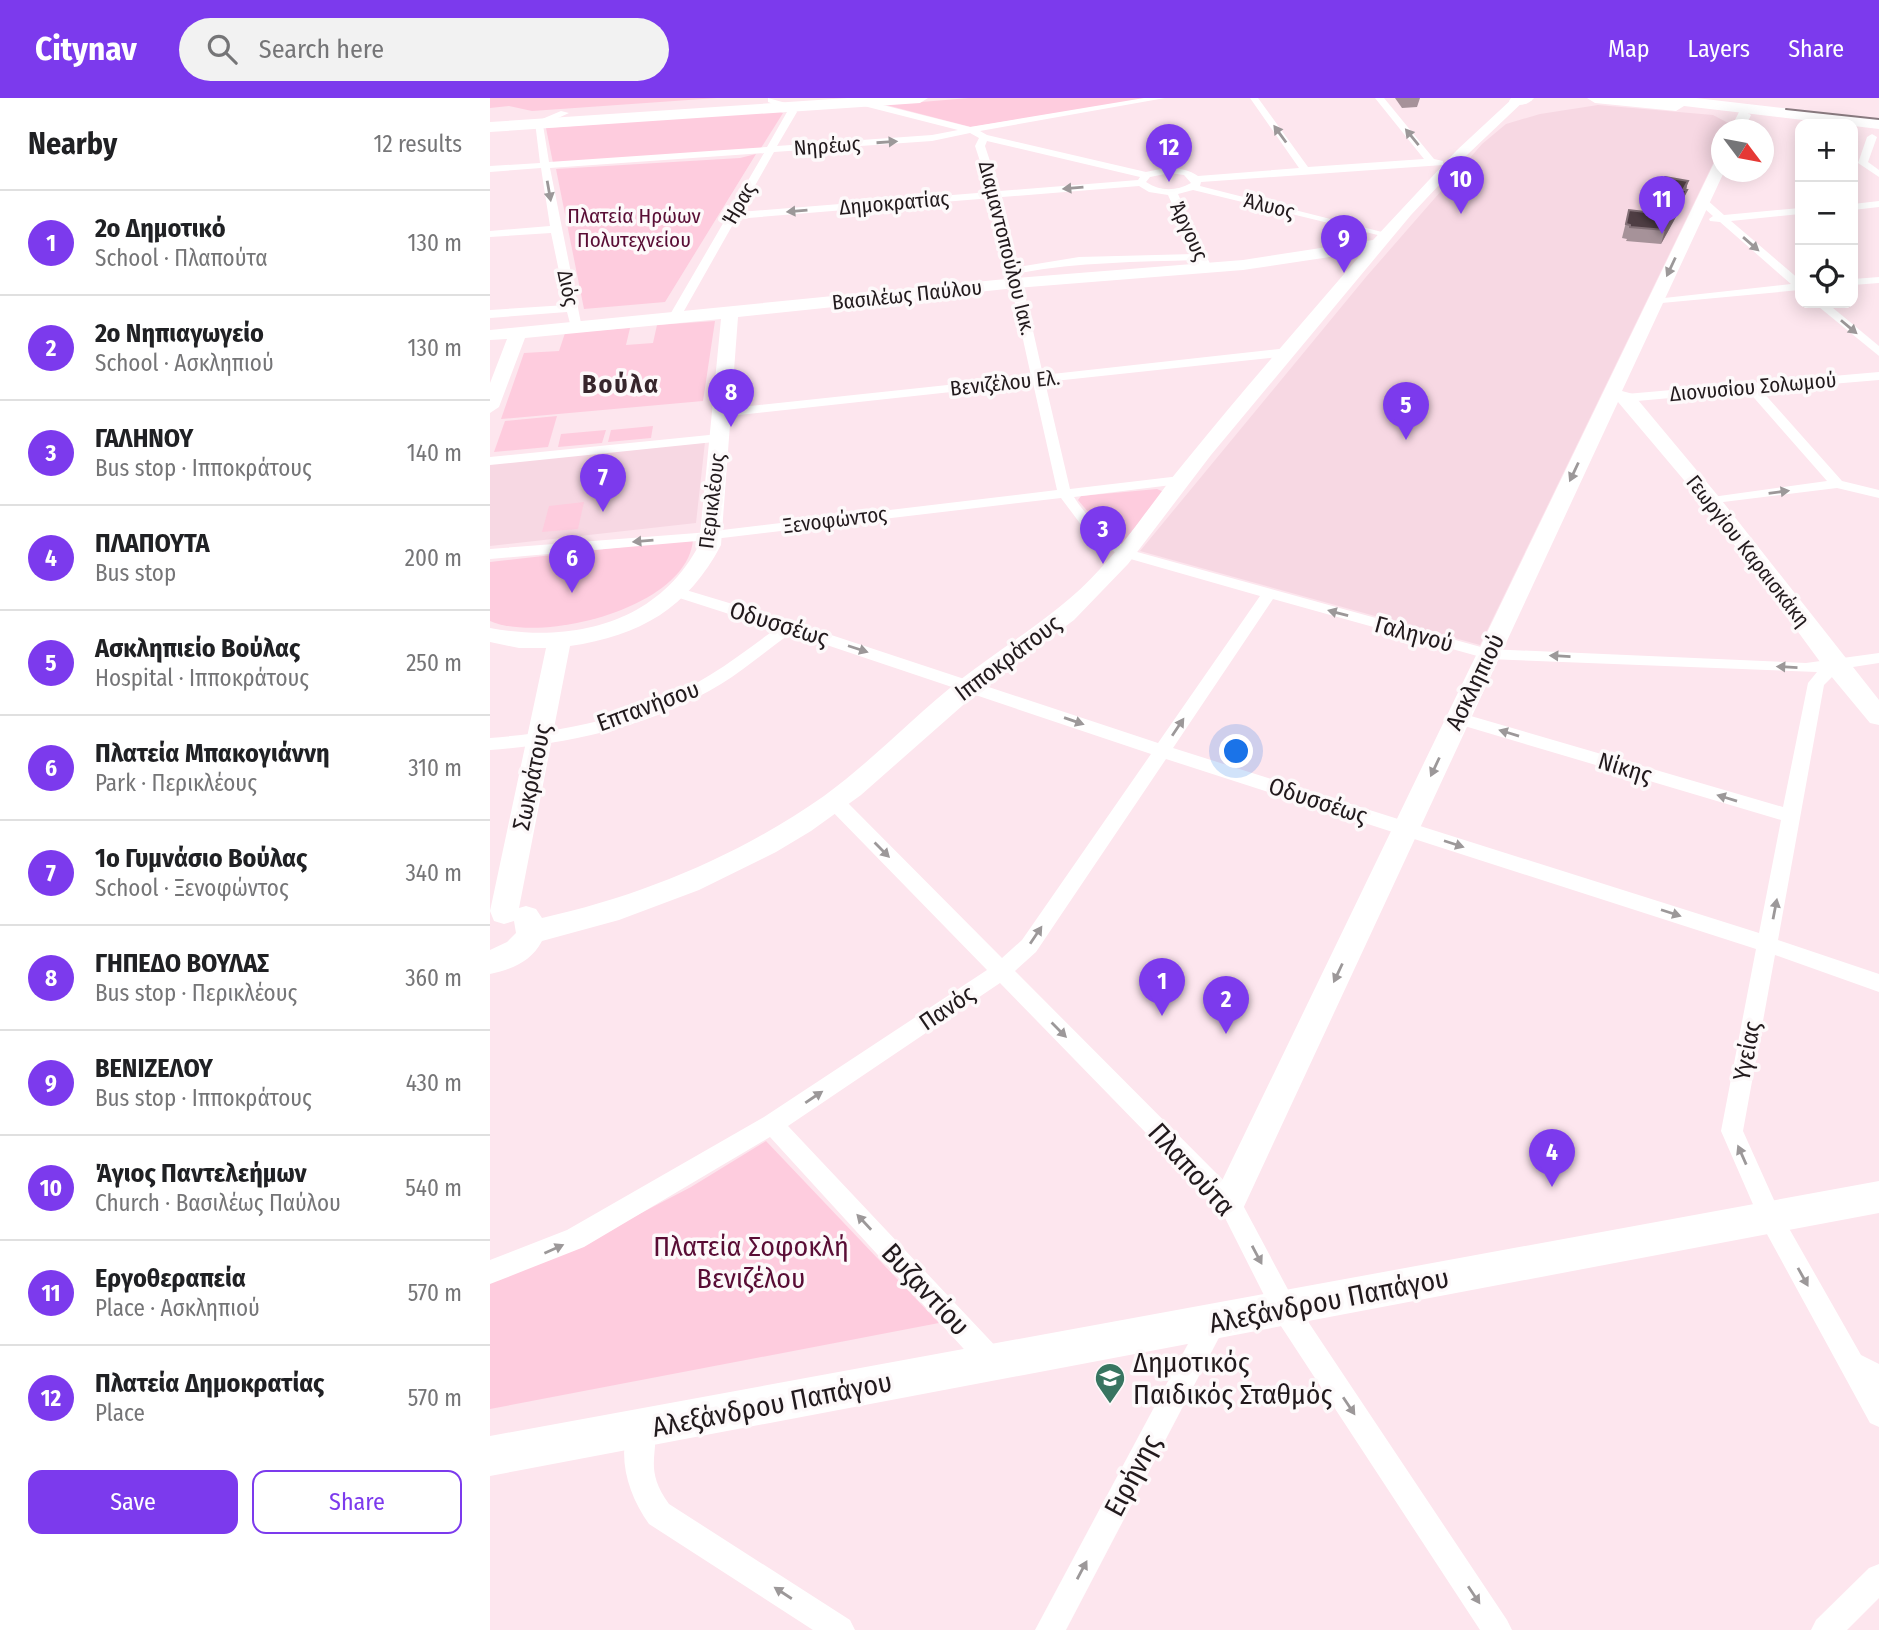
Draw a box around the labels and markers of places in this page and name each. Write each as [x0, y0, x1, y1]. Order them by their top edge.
pin: 12 [1146, 124, 1192, 182]
pin: 10 [1438, 156, 1484, 214]
pin: 11 [1639, 176, 1685, 234]
pin: 9 [1321, 215, 1367, 273]
pin: 8 [708, 369, 754, 427]
pin: 5 [1383, 382, 1429, 440]
pin: 7 [580, 454, 626, 512]
pin: 3 [1080, 506, 1126, 564]
pin: 6 [549, 535, 595, 593]
pin: 1 [1139, 958, 1185, 1016]
pin: 2 [1203, 976, 1249, 1034]
pin: 4 [1529, 1129, 1575, 1187]
place label: Δημοτικός Παιδικός Σταθμός [1133, 1346, 1332, 1411]
school or university icon: Δημοτικός Παιδικός Σταθμός [1093, 1361, 1127, 1405]

